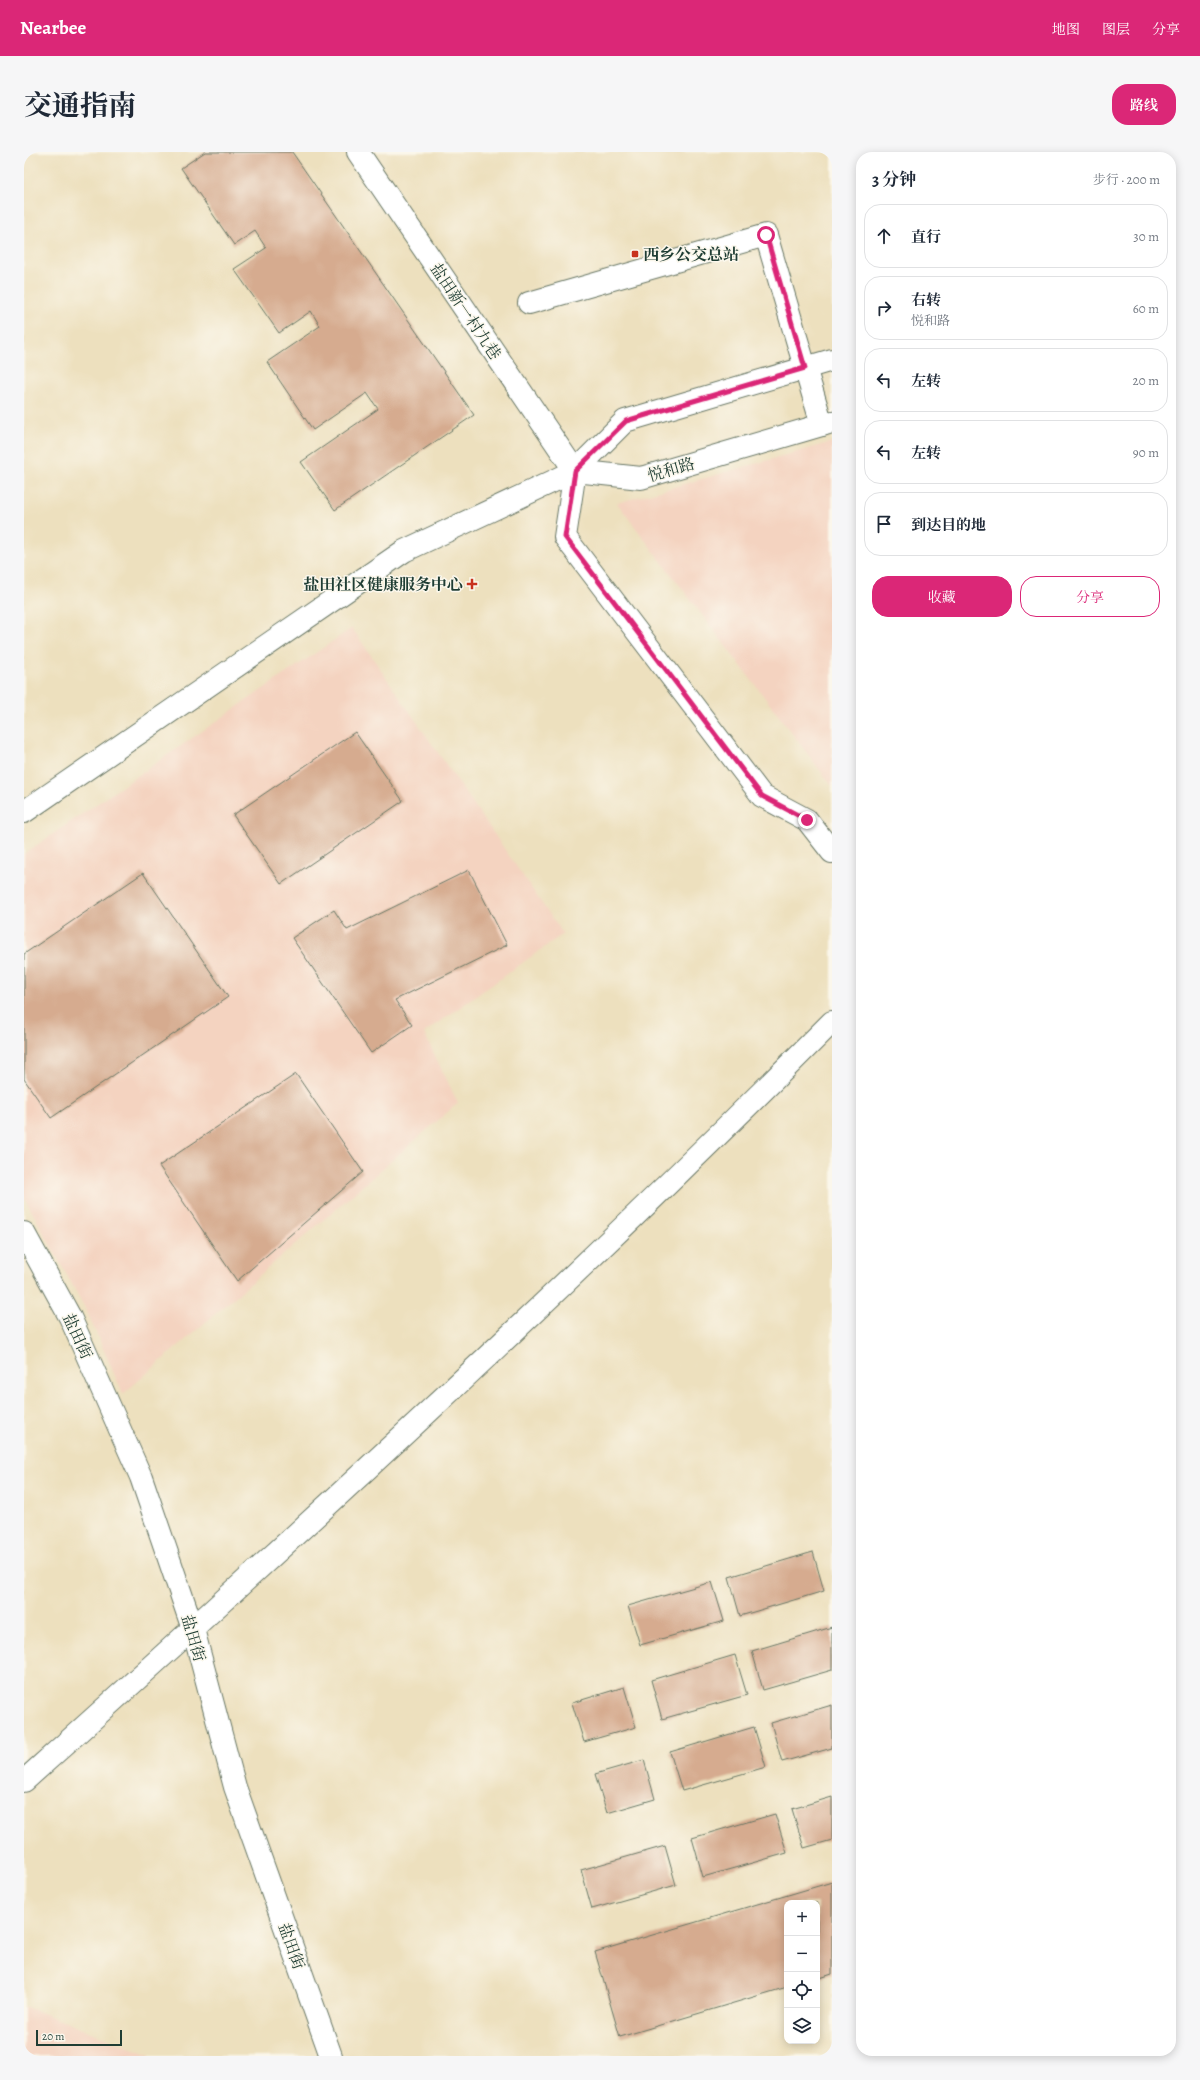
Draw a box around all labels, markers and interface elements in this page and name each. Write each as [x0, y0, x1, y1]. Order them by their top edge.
text: Nearbee [20, 15, 86, 41]
text: 地图 [1052, 20, 1080, 39]
text: 图层 [1102, 20, 1130, 39]
text: 分享 [1152, 20, 1180, 39]
button: 路线 [1112, 84, 1176, 125]
text: 交通指南 [24, 87, 136, 125]
text: 3 分钟 [872, 168, 916, 191]
text: 步行 · 200 m [1093, 171, 1160, 188]
icon: ahead [873, 225, 895, 247]
route start [757, 226, 775, 244]
text: 直行 [911, 227, 941, 247]
text: 30 m [1133, 228, 1159, 245]
place label: 西乡公交总站 [643, 244, 739, 266]
marker: 西乡公交总站 [630, 249, 640, 259]
street label: 盐田新一村九巷 [425, 259, 506, 364]
text: 右转 [911, 290, 941, 310]
icon: right [873, 297, 895, 319]
text: 60 m [1133, 300, 1159, 317]
text: 悦和路 [911, 312, 950, 329]
icon: left [873, 369, 895, 391]
text: 左转 [911, 371, 941, 391]
text: 20 m [1133, 372, 1159, 389]
icon: left [873, 441, 895, 463]
text: 左转 [911, 443, 941, 463]
text: 90 m [1133, 444, 1159, 461]
street label: 悦和路 [645, 453, 697, 487]
icon: arrive [873, 513, 895, 535]
text: 到达目的地 [911, 515, 986, 535]
place label: 盐田社区健康服务中心 [303, 574, 463, 596]
button: 收藏 [872, 576, 1012, 617]
button: 分享 [1020, 576, 1160, 617]
marker: 盐田社区健康服务中心 [466, 578, 478, 590]
route end [798, 811, 816, 829]
street label: 盐田街 [57, 1310, 97, 1363]
street label: 盐田街 [176, 1612, 210, 1664]
map controls [784, 1900, 820, 2044]
button: + [784, 1900, 820, 1936]
street label: 盐田街 [273, 1920, 310, 1973]
button: − [784, 1936, 820, 1972]
button: locate [784, 1972, 820, 2008]
button: layers [784, 2008, 820, 2044]
scale bar [36, 2028, 122, 2047]
text: 20 m [42, 2029, 64, 2044]

